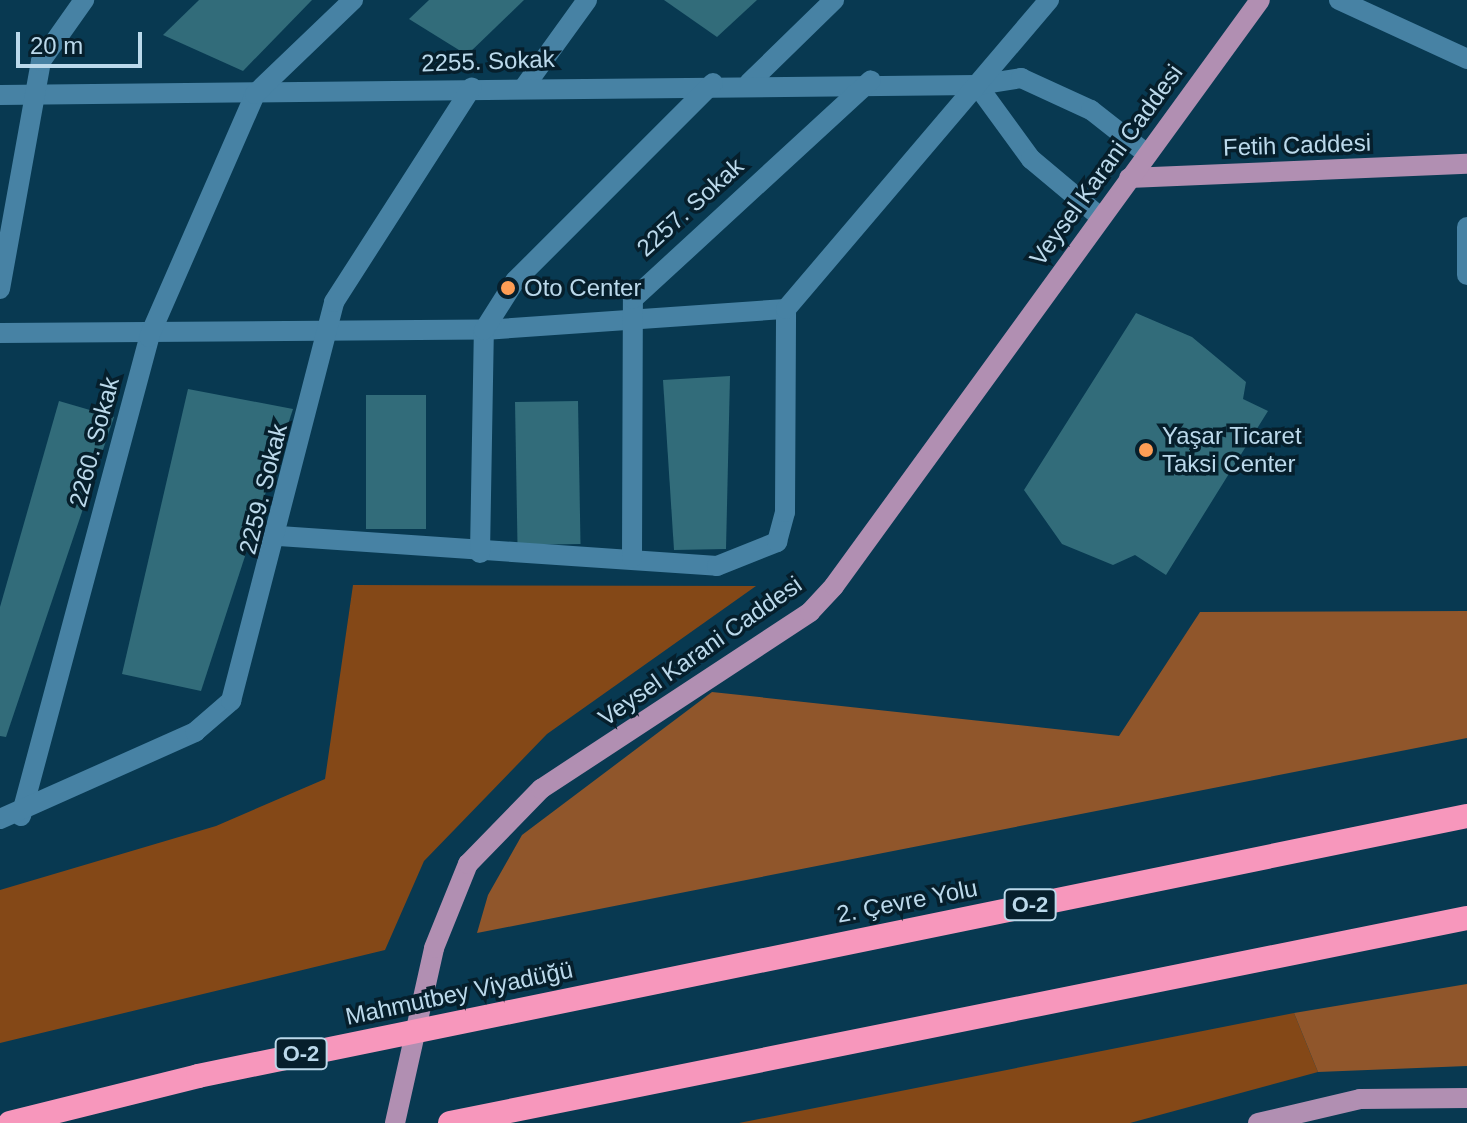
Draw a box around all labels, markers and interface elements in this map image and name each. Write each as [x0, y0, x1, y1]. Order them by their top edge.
scale bar [20, 16, 146, 66]
text: 20 m [30, 32, 83, 59]
street label: 2255. Sokak [421, 44, 555, 78]
street label: Veysel Karani Caddesi [1023, 59, 1189, 271]
street label: Fetih Caddesi [1223, 128, 1371, 162]
street label: 2257. Sokak [631, 152, 749, 262]
place label: Oto Center [524, 274, 641, 302]
marker: Oto Center [499, 279, 517, 297]
street label: 2260. Sokak [63, 374, 125, 510]
street label: 2259. Sokak [233, 421, 293, 557]
place label: Yaşar Ticaret Taksi Center [1162, 422, 1302, 478]
marker: Yaşar Ticaret Taksi Center [1137, 441, 1155, 459]
street label: Veysel Karani Caddesi [593, 570, 807, 732]
street label: 2. Çevre Yolu [834, 873, 980, 929]
road number: O-2 [1002, 887, 1058, 923]
street label: Mahmutbey Viyadüğü [343, 955, 575, 1031]
road number: O-2 [273, 1036, 329, 1072]

